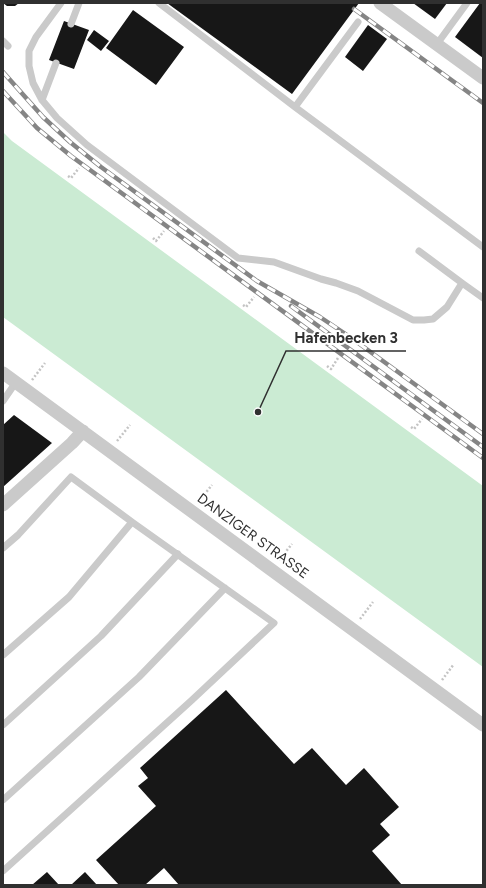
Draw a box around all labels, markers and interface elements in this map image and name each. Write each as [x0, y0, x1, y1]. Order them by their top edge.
callout: Hafenbecken 3 [286, 324, 406, 351]
text: Hafenbecken 3 [294, 329, 398, 347]
street label: DANZIGER STRASSE [194, 490, 312, 582]

